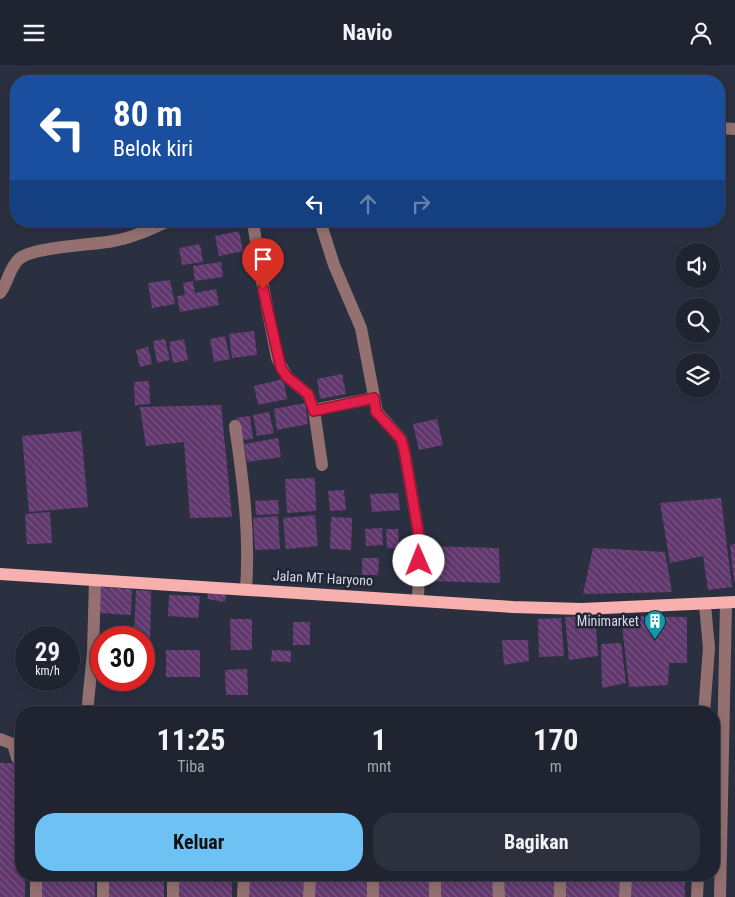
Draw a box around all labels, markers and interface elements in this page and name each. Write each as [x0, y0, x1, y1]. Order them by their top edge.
icon: menu [20, 19, 48, 47]
icon: person [687, 19, 715, 47]
text: Navio [342, 20, 393, 45]
text: 80 m [113, 94, 182, 135]
icon: left [30, 95, 95, 160]
text: Belok kiri [113, 136, 193, 161]
icon: left [301, 190, 329, 218]
icon: ahead [354, 190, 382, 218]
icon: right [407, 190, 435, 218]
pin [242, 238, 284, 289]
map controls [675, 243, 720, 398]
button: sound [675, 243, 720, 288]
icon: arrive [249, 245, 277, 273]
button: search [675, 298, 720, 343]
button: layers [675, 353, 720, 398]
position arrow [392, 534, 444, 586]
street label: Jalan MT Haryono [272, 567, 374, 589]
building icon: Minimarket [643, 609, 667, 640]
place label: Minimarket [577, 613, 639, 629]
speed limit sign: 30 [90, 626, 155, 691]
text: 29 [35, 638, 60, 667]
text: km/h [35, 664, 60, 678]
text: 11:25 [157, 722, 225, 757]
text: 1 [372, 722, 387, 757]
text: 170 [533, 722, 578, 757]
text: Tiba [177, 757, 205, 776]
text: mnt [367, 757, 391, 776]
text: m [550, 757, 562, 776]
button: Keluar [35, 813, 363, 871]
button: Bagikan [373, 813, 700, 871]

